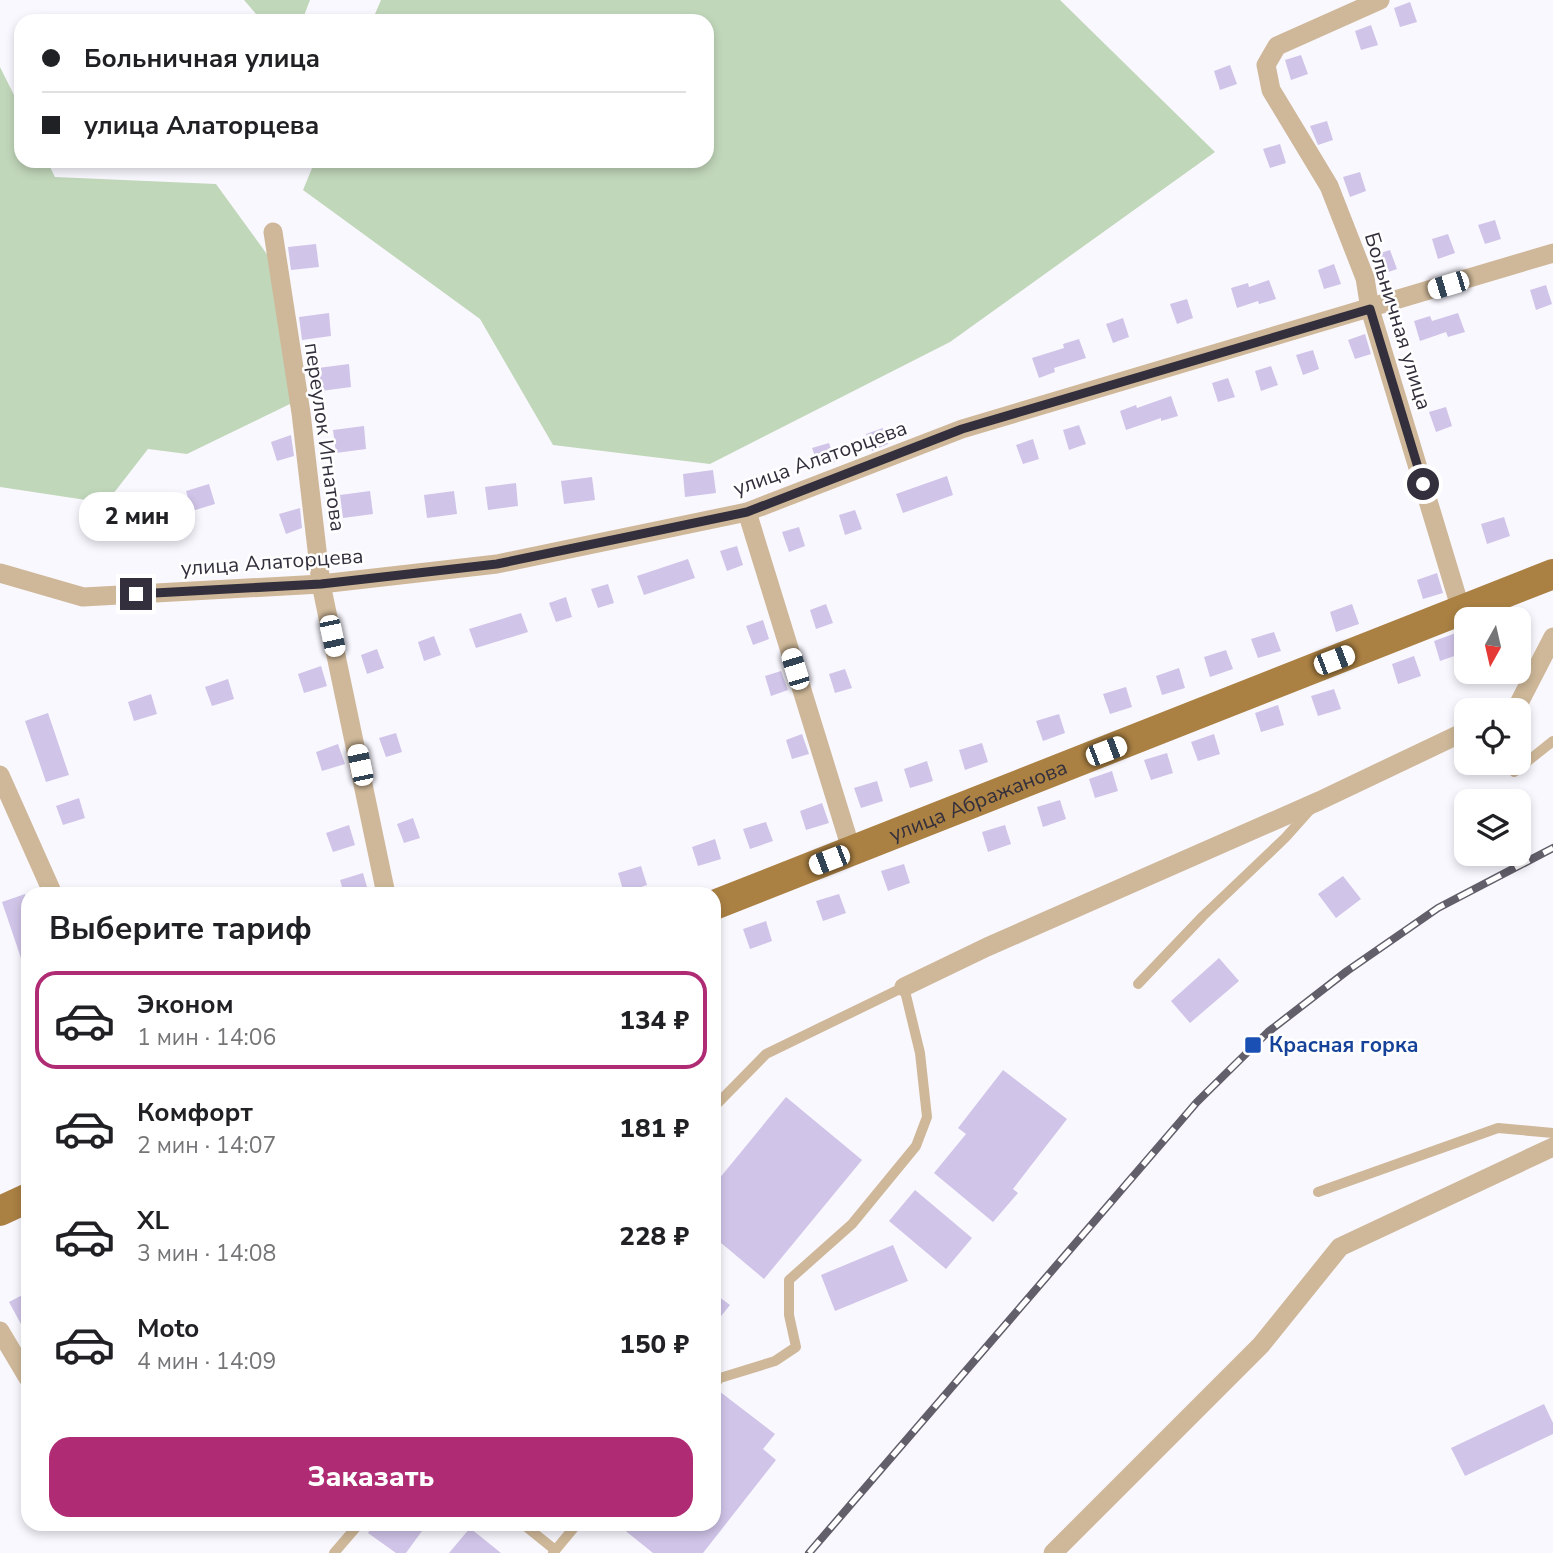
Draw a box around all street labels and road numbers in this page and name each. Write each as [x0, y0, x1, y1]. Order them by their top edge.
street label: Больничная улица [1358, 229, 1438, 413]
street label: переулок Игнатова [298, 341, 352, 533]
street label: улица Алаторцева [729, 414, 911, 502]
street label: улица Алаторцева [180, 542, 364, 582]
street label: улица Абражанова [885, 753, 1071, 849]

